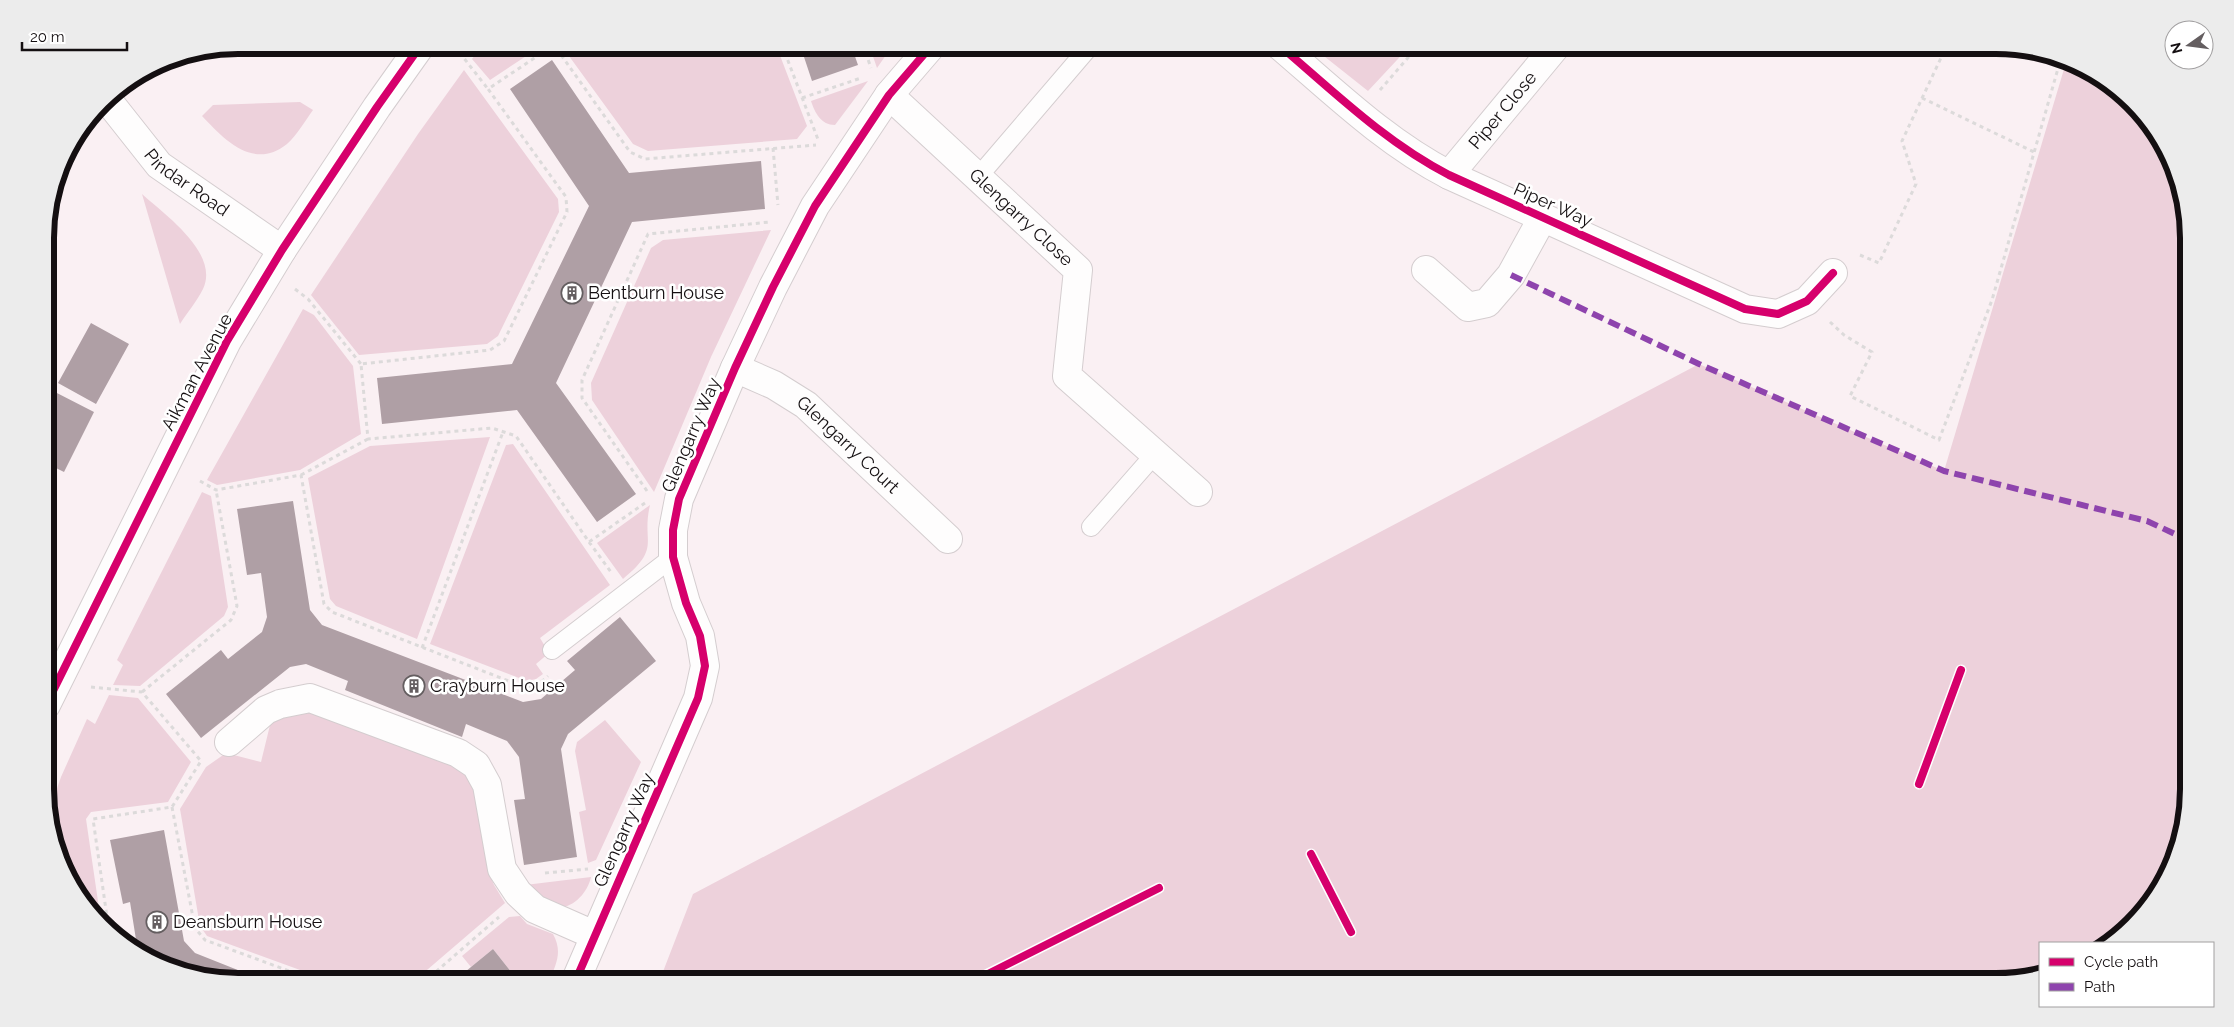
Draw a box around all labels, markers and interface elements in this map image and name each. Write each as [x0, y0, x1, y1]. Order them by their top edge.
scale bar [22, 20, 128, 52]
north arrow [2164, 20, 2214, 70]
text: 20 m [30, 28, 65, 46]
text: N [2167, 41, 2185, 55]
street label: Piper Close [1464, 67, 1541, 153]
street label: Pindar Road [140, 144, 233, 220]
street label: Glengarry Close [965, 164, 1078, 270]
street label: Piper Way [1511, 178, 1596, 231]
building icon: Bentburn House [560, 281, 584, 305]
place label: Bentburn House [588, 282, 724, 303]
street label: Aikman Avenue [157, 309, 236, 434]
street label: Glengarry Way [657, 374, 724, 495]
street label: Glengarry Court [793, 391, 904, 497]
building icon: Crayburn House [402, 674, 426, 698]
place label: Crayburn House [430, 675, 565, 696]
street label: Glengarry Way [589, 769, 658, 890]
building icon: Deansburn House [145, 910, 169, 934]
place label: Deansburn House [173, 911, 323, 932]
legend [2039, 942, 2214, 1007]
text: Cycle path [2084, 953, 2158, 971]
text: Path [2084, 978, 2115, 996]

